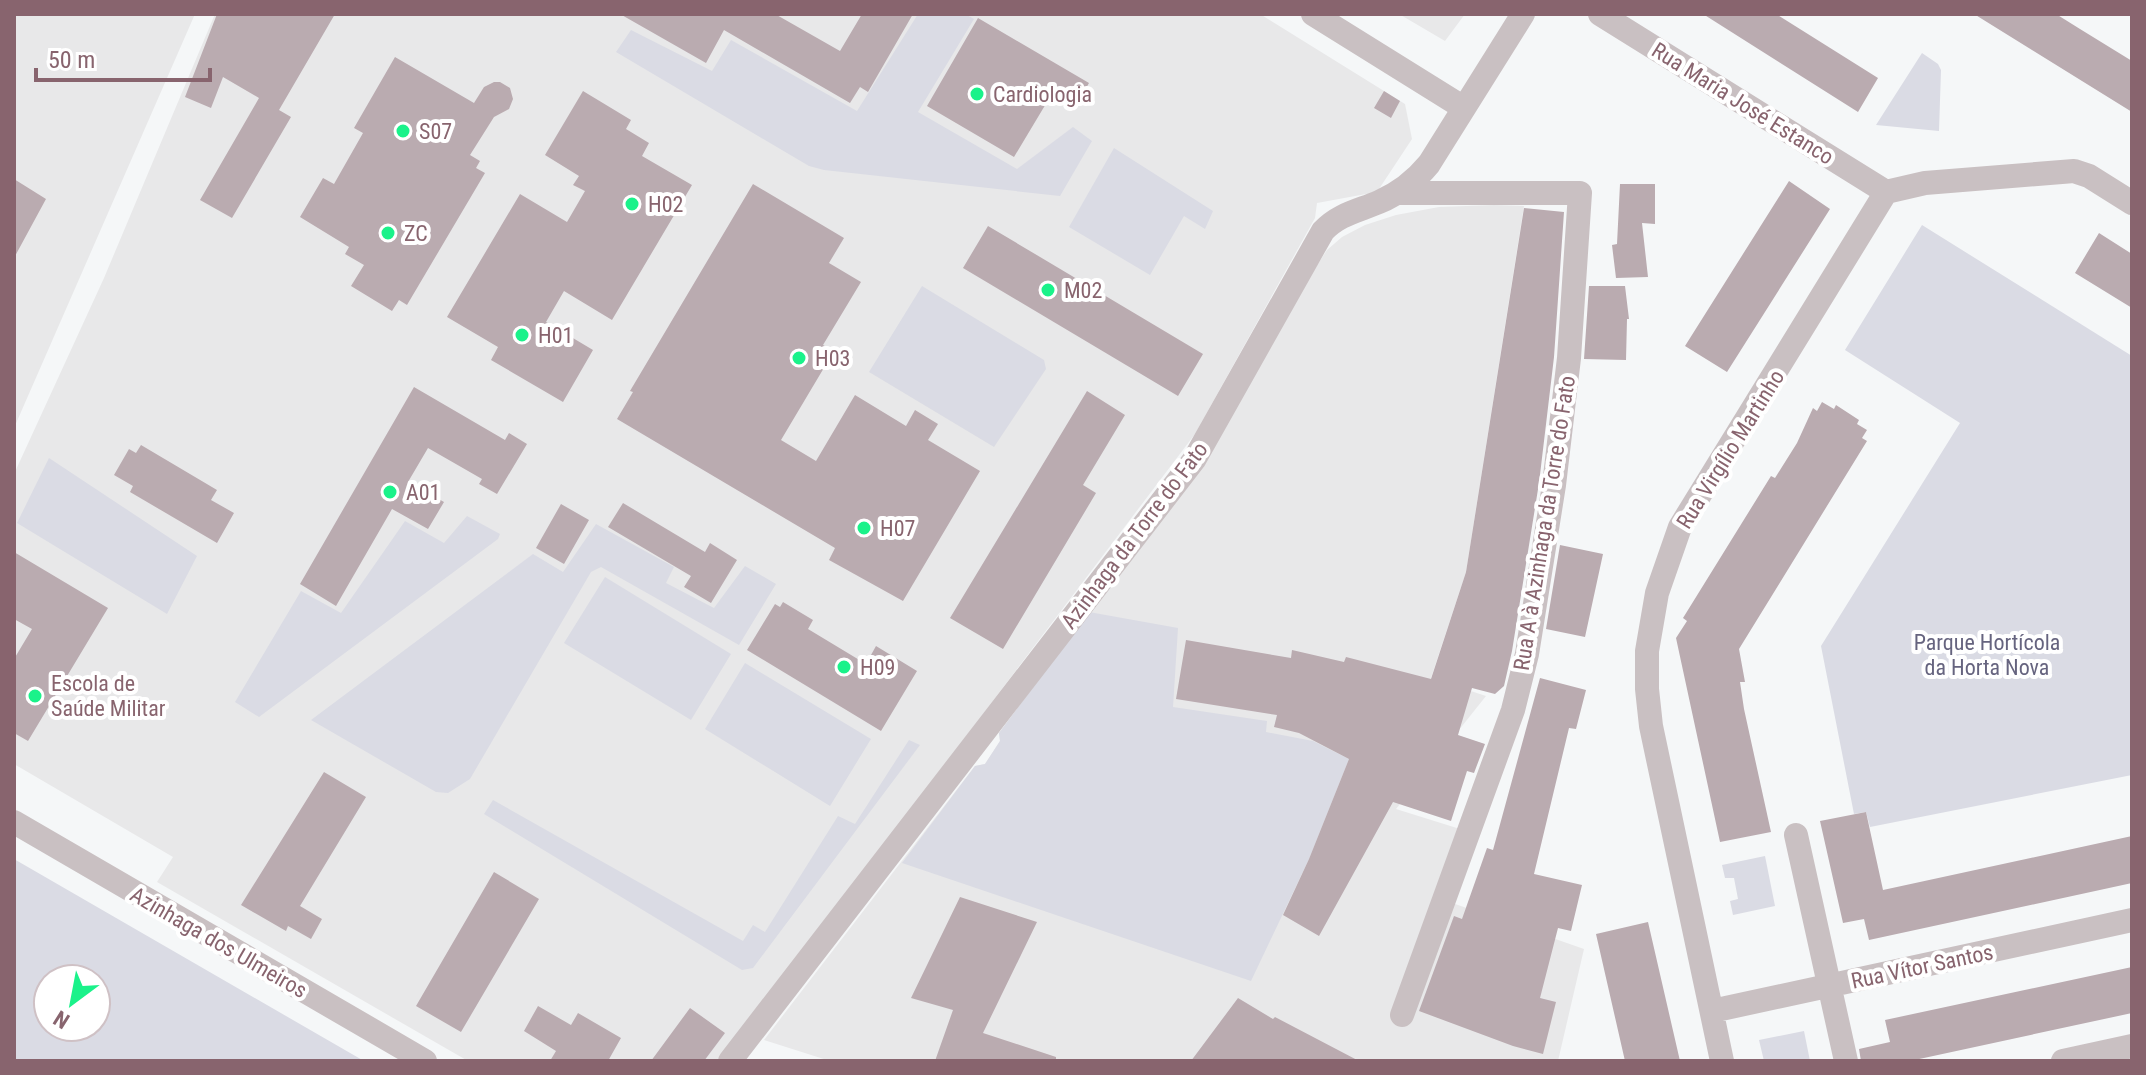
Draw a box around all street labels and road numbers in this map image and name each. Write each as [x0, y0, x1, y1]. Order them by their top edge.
street label: Rua Maria José Estanco [1647, 37, 1838, 169]
street label: Rua Virgílio Martinho [1672, 365, 1789, 533]
street label: Rua A à Azinhaga da Torre do Fato [1509, 374, 1580, 672]
street label: Azinhaga da Torre do Fato [1056, 437, 1213, 633]
street label: Azinhaga dos Ulmeiros [126, 882, 311, 1003]
street label: Rua Vítor Santos [1849, 939, 1995, 994]

